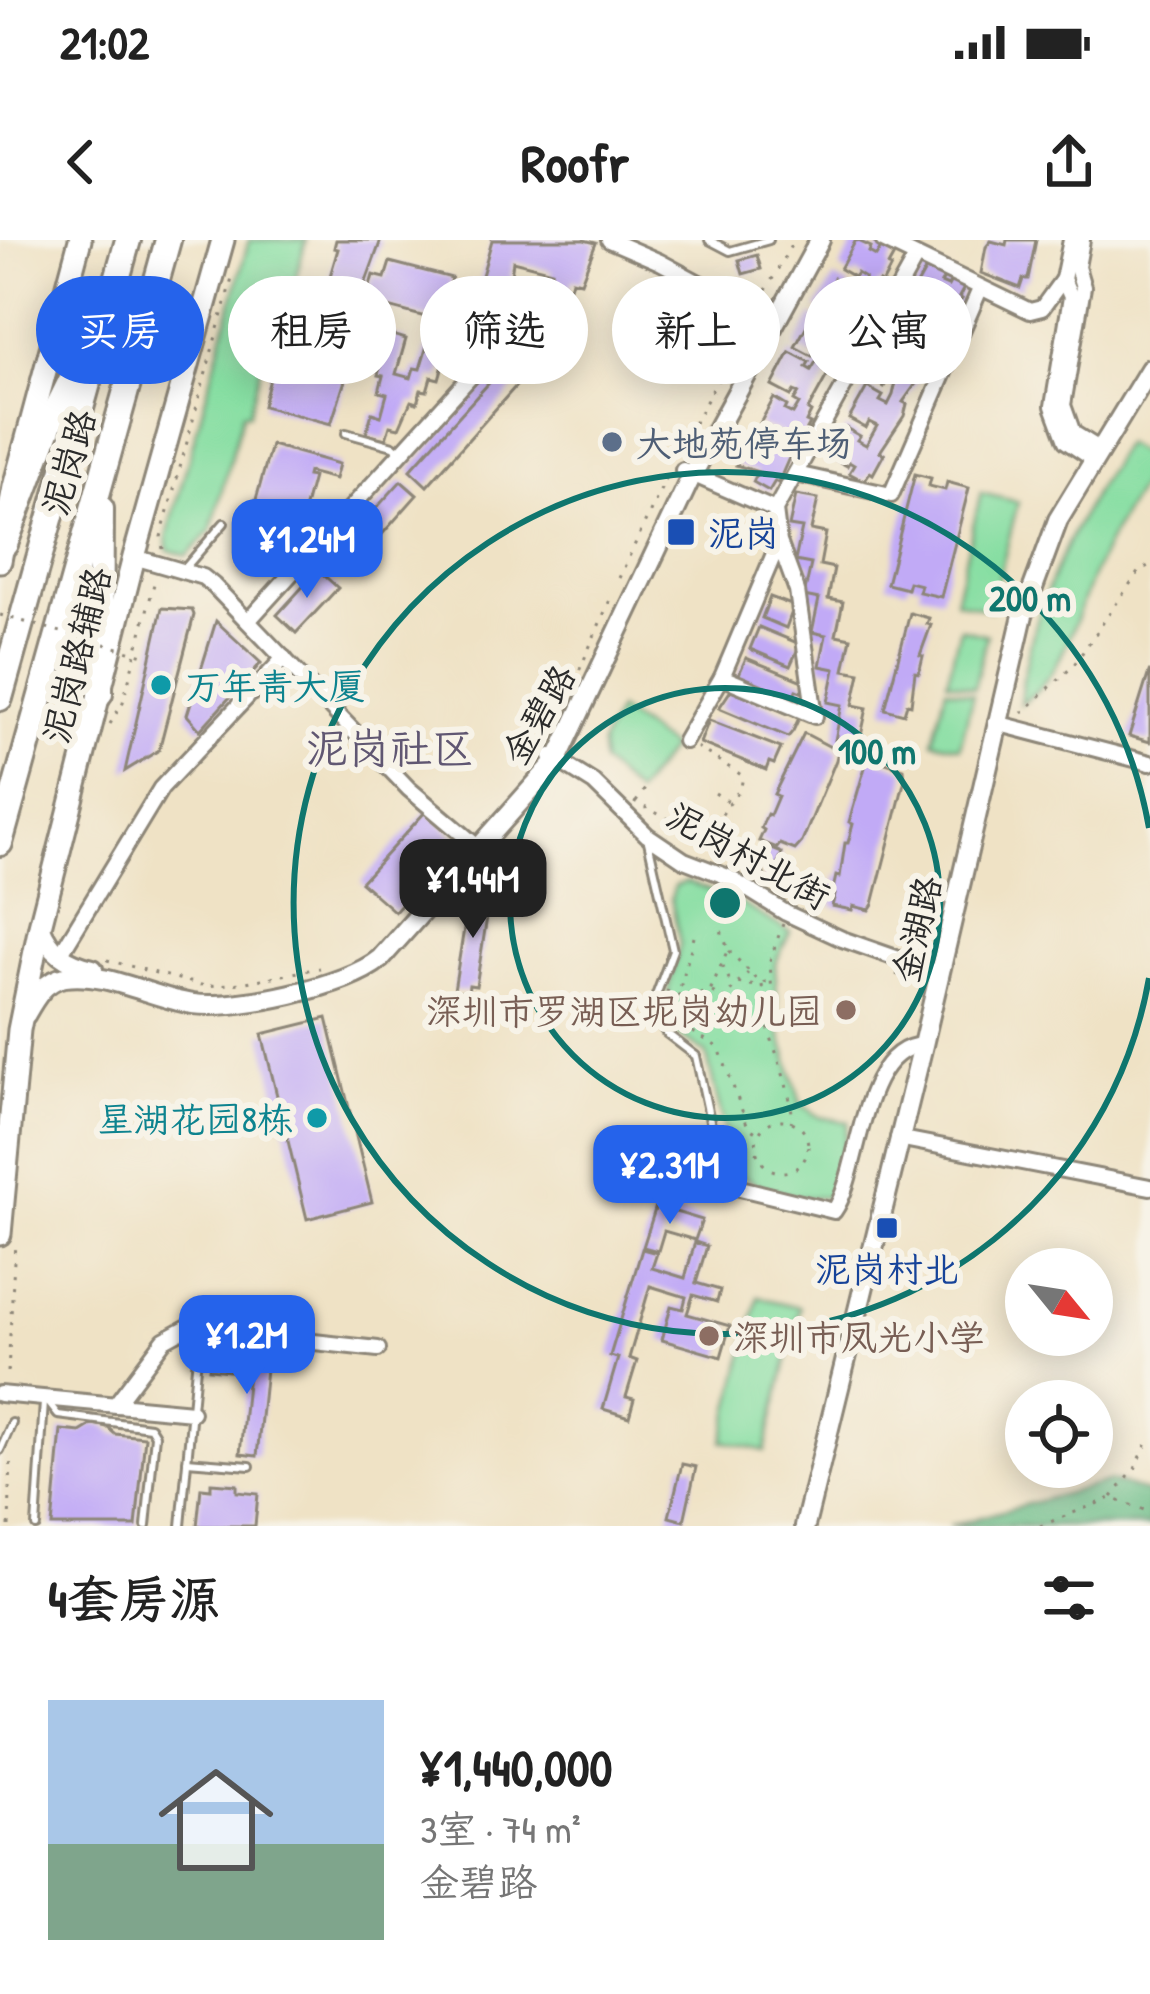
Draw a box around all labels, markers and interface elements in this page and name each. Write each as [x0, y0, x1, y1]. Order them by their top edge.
text: 21:02 [60, 12, 149, 73]
text: Roofr [521, 126, 629, 199]
icon: back [48, 129, 114, 195]
icon: share [1036, 129, 1102, 195]
chip: 买房 [36, 276, 204, 384]
chip: 租房 [228, 276, 396, 384]
chip: 筛选 [420, 276, 588, 384]
chip: 新上 [612, 276, 780, 384]
chip: 公寓 [804, 276, 972, 384]
street label: 泥岗路 [30, 403, 106, 521]
place label: 大地苑停车场 [636, 418, 852, 467]
marker: 大地苑停车场 [599, 429, 625, 455]
pin: ¥1.24M [209, 499, 405, 601]
place label: 泥岗 [708, 508, 780, 557]
text: ¥1.24M [259, 511, 355, 564]
marker: 泥岗 [665, 516, 697, 548]
street label: 泥岗路辅路 [30, 562, 122, 748]
text: 200 m [989, 573, 1071, 622]
street label: 金碧路 [490, 655, 586, 773]
place label: 万年青大厦 [185, 661, 365, 710]
marker: 万年青大厦 [148, 672, 174, 698]
district label: 泥岗社区 [306, 719, 474, 776]
text: 100 m [838, 726, 916, 775]
street label: 泥岗村北街 [658, 790, 840, 920]
pin: ¥1.44M [375, 839, 571, 941]
text: ¥1.44M [426, 851, 520, 904]
street label: 金湖路 [880, 871, 952, 987]
centre of rings [704, 882, 746, 924]
place label: 深圳市罗湖区坭岗幼儿园 [426, 986, 822, 1035]
marker: 深圳市罗湖区坭岗幼儿园 [833, 997, 859, 1023]
place label: 星湖花园8栋 [97, 1094, 293, 1143]
marker: 星湖花园8栋 [304, 1105, 330, 1131]
pin: ¥2.31M [572, 1125, 768, 1227]
text: ¥2.31M [620, 1137, 720, 1190]
marker: 泥岗村北 [874, 1215, 900, 1241]
place label: 泥岗村北 [815, 1244, 959, 1293]
north arrow [1005, 1248, 1113, 1356]
map controls [1005, 1248, 1113, 1488]
pin: ¥1.2M [163, 1295, 331, 1397]
text: ¥1.2M [206, 1307, 288, 1360]
place label: 深圳市凤光小学 [733, 1312, 985, 1361]
marker: 深圳市凤光小学 [696, 1323, 722, 1349]
button: locate [1005, 1380, 1113, 1488]
text: 4套房源 [48, 1564, 220, 1633]
icon: filters [1036, 1565, 1102, 1631]
text: ¥1,440,000 [420, 1733, 612, 1802]
icon: home [144, 1748, 288, 1892]
text: 3室 · 74 m² [420, 1802, 581, 1855]
text: 金碧路 [420, 1855, 537, 1908]

